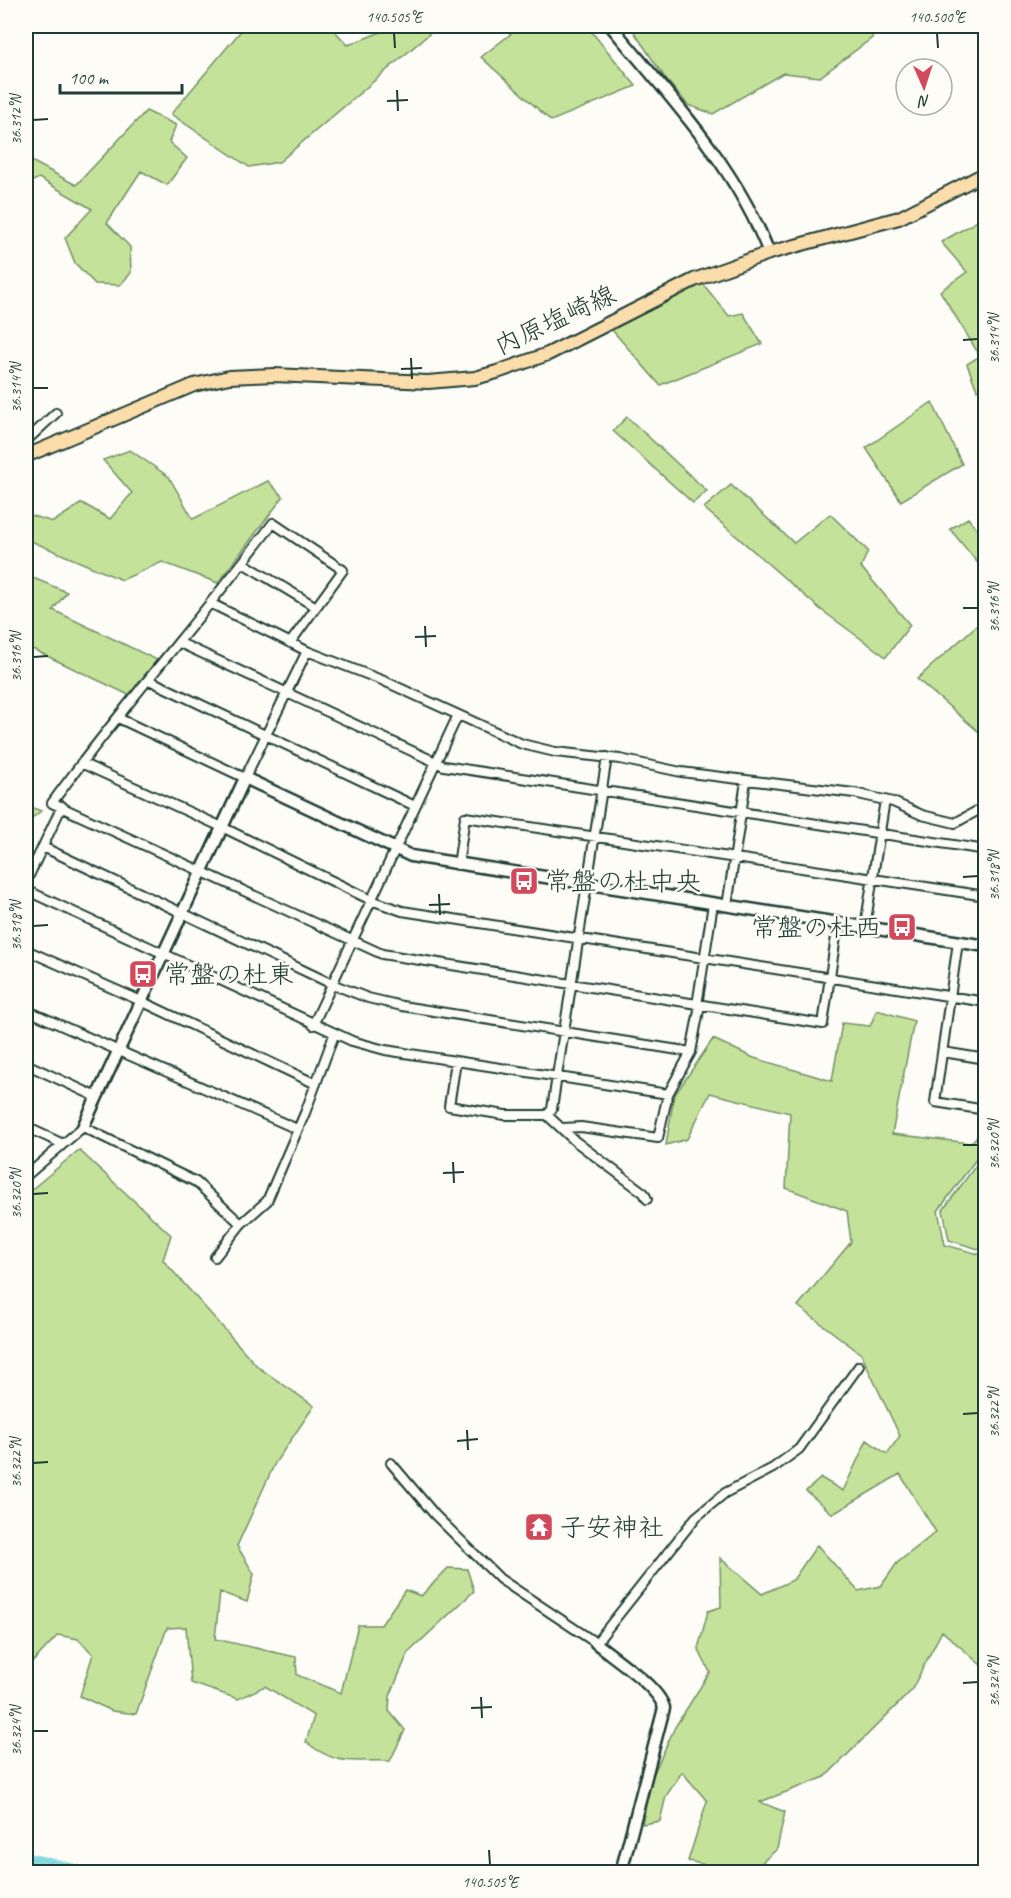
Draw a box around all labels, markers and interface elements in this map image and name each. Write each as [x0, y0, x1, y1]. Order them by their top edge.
text: 140.505°E [366, 8, 424, 27]
text: 140.500°E [909, 8, 967, 27]
scale bar [60, 57, 182, 95]
north arrow [894, 57, 954, 117]
text: 100 m [69, 67, 110, 89]
text: N [916, 91, 930, 111]
text: 36.312°N [7, 92, 26, 145]
street label: 内原塩崎線 [489, 278, 621, 362]
text: 36.314°N [985, 311, 1004, 364]
text: 36.314°N [7, 360, 26, 413]
text: 36.316°N [985, 580, 1004, 633]
text: 36.316°N [7, 629, 26, 682]
text: 36.318°N [985, 848, 1004, 901]
bus stop icon: 常盤の杜中央 [508, 865, 540, 897]
place label: 常盤の杜中央 [545, 865, 701, 898]
text: 36.318°N [7, 898, 26, 951]
place label: 常盤の杜西 [751, 911, 881, 944]
bus stop icon: 常盤の杜西 [886, 911, 918, 943]
bus stop icon: 常盤の杜東 [127, 958, 159, 990]
place label: 常盤の杜東 [164, 958, 294, 991]
text: 36.320°N [985, 1117, 1004, 1170]
text: 36.320°N [7, 1166, 26, 1219]
text: 36.322°N [985, 1385, 1004, 1438]
text: 36.322°N [7, 1435, 26, 1488]
temple icon: 子安神社 [523, 1511, 555, 1543]
place label: 子安神社 [560, 1511, 664, 1544]
text: 36.324°N [985, 1654, 1004, 1707]
text: 36.324°N [7, 1703, 26, 1756]
text: 140.505°E [462, 1873, 520, 1892]

